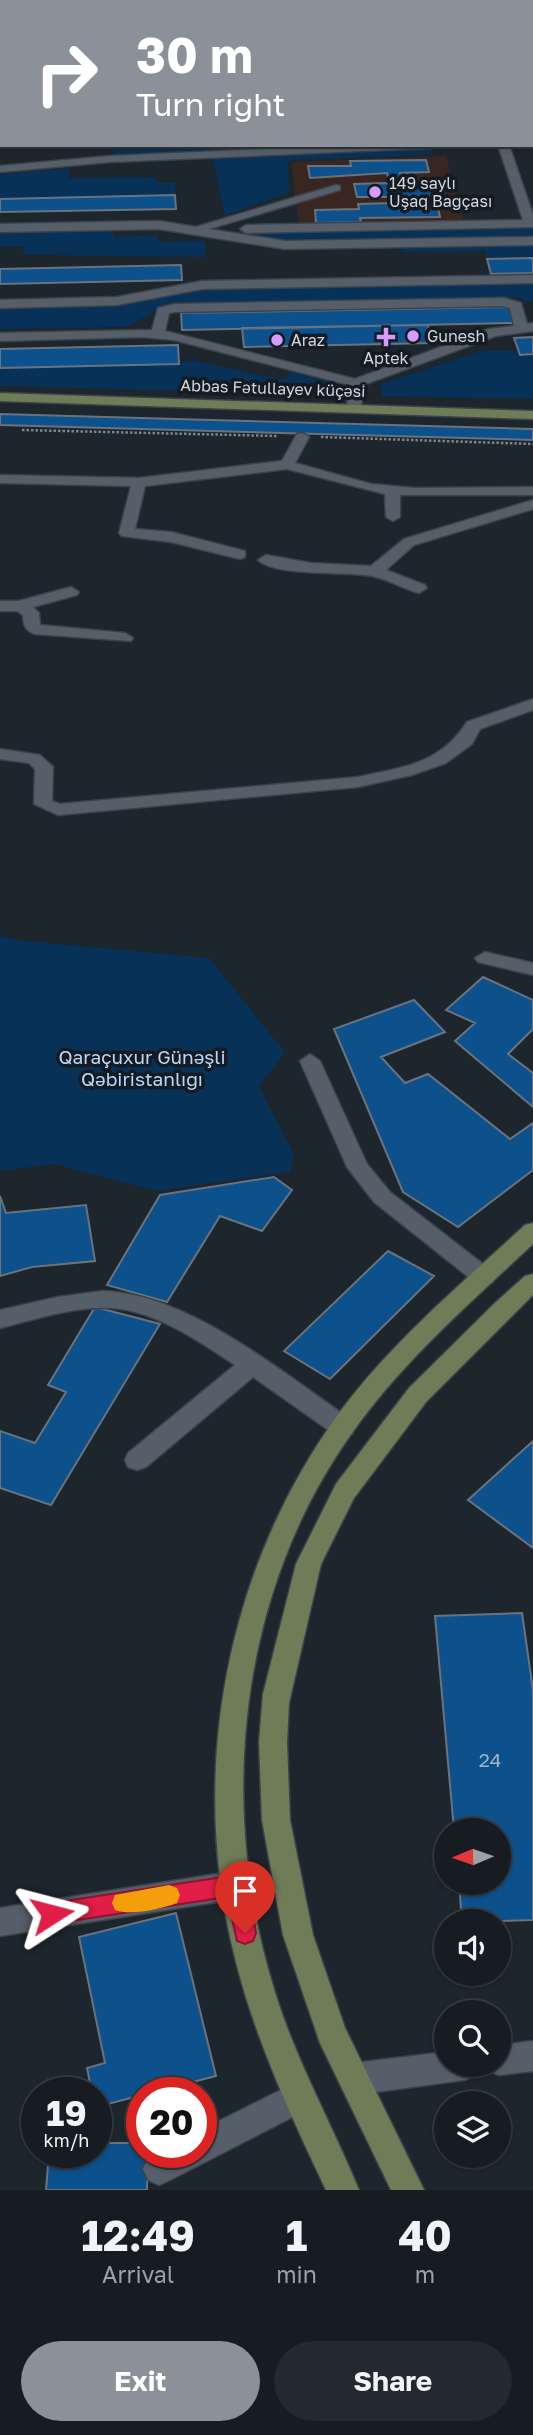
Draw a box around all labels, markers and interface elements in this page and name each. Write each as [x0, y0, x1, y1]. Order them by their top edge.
text: 30 m [136, 25, 253, 84]
icon: right [21, 28, 112, 119]
text: Turn right [136, 85, 285, 123]
place label: 149 saylı Uşaq Bağçası [389, 173, 492, 211]
marker: 149 saylı Uşaq Bağçası [367, 184, 383, 200]
place label: Gunesh [427, 326, 485, 346]
marker: Gunesh [405, 328, 421, 344]
marker: Aptek [378, 329, 394, 345]
place label: Araz [291, 330, 325, 350]
marker: Araz [269, 332, 285, 348]
place label: Aptek [363, 348, 409, 368]
street label: Abbas Fətullayev küçəsi [180, 375, 366, 401]
park label: Qaraçuxur Günəşli Qəbiristanlığı [58, 1045, 226, 1090]
house number: 24 [479, 1748, 501, 1771]
north arrow [434, 1818, 511, 1895]
map controls [434, 1818, 511, 2168]
pin [215, 1861, 275, 1933]
icon: arrive [226, 1872, 264, 1910]
position arrow [15, 1877, 89, 1951]
button: sound [434, 1909, 511, 1986]
button: search [434, 2000, 511, 2077]
speed limit sign: 20 [126, 2077, 217, 2168]
button: layers [434, 2091, 511, 2168]
text: 19 [46, 2092, 87, 2134]
text: km/h [44, 2129, 89, 2151]
text: 12:49 [81, 2210, 195, 2260]
text: 1 [286, 2210, 307, 2260]
text: 40 [398, 2210, 452, 2260]
text: Arrival [102, 2260, 174, 2288]
text: min [276, 2260, 317, 2288]
text: m [415, 2260, 435, 2288]
button: Exit [21, 2341, 260, 2421]
button: Share [274, 2341, 512, 2421]

